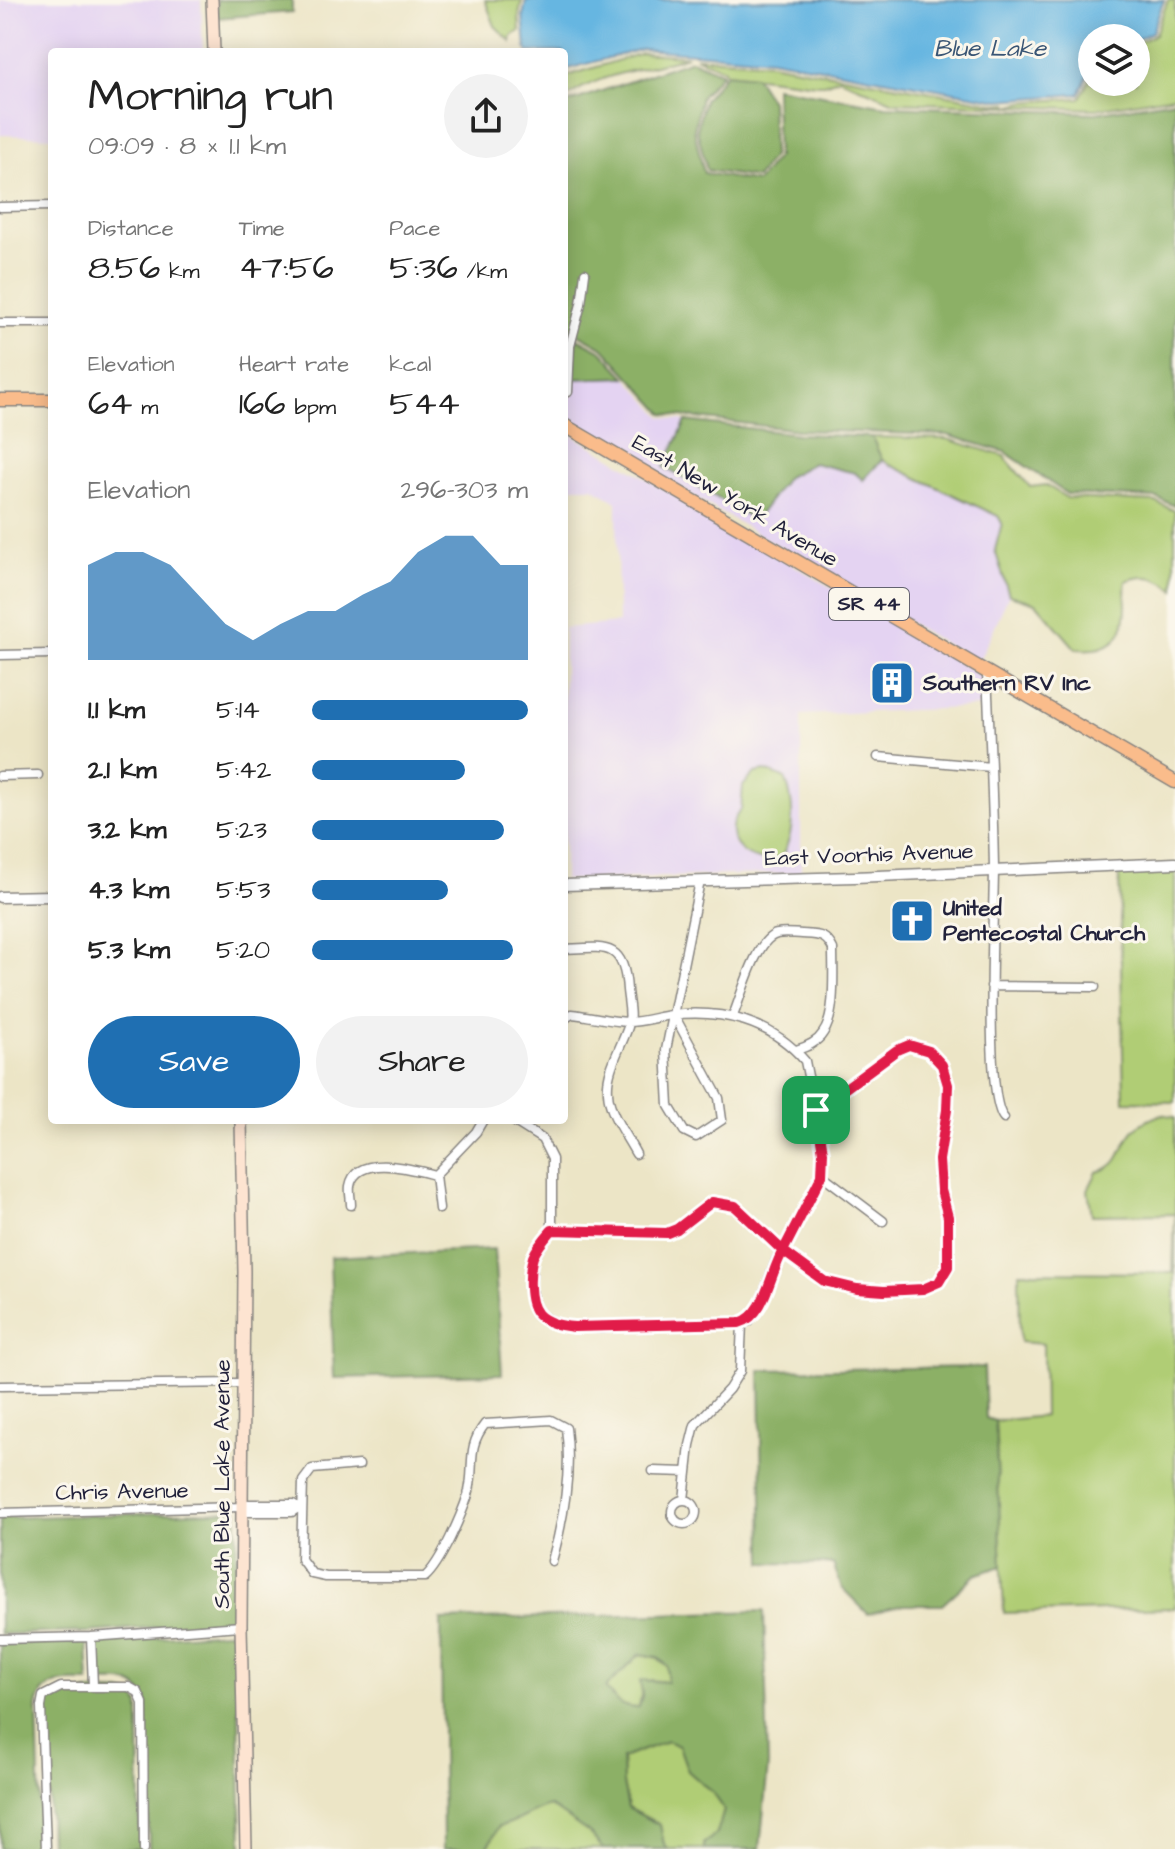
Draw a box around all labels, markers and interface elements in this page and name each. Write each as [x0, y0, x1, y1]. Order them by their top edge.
map controls [1078, 24, 1150, 96]
button: layers [1078, 24, 1150, 96]
water label: Blue Lake [934, 32, 1047, 66]
text: Morning run [88, 67, 333, 128]
button: share [444, 74, 528, 158]
text: 09:09 · 8 × 1.1 km [88, 128, 286, 164]
text: Distance [88, 213, 174, 244]
text: Time [239, 213, 285, 244]
text: Pace [389, 213, 440, 244]
text: 8.56 [88, 244, 160, 292]
text: 47:56 [239, 244, 334, 292]
text: 5:36 [389, 244, 458, 292]
text: km [160, 256, 200, 287]
text: /km [458, 256, 507, 287]
text: Elevation [88, 349, 175, 380]
text: Heart rate [239, 349, 349, 380]
text: kcal [389, 349, 431, 380]
text: 64 [88, 380, 132, 428]
text: 166 [239, 380, 286, 428]
text: 544 [389, 380, 460, 428]
text: m [132, 392, 158, 423]
text: bpm [286, 392, 336, 423]
street label: East New York Avenue [626, 427, 844, 575]
text: Elevation [88, 472, 190, 508]
text: 296–303 m [400, 472, 528, 508]
road number: SR 44 [829, 588, 909, 620]
building icon: Southern RV Inc [868, 659, 916, 707]
place label: Southern RV Inc [922, 668, 1091, 699]
text: 1.1 km [88, 692, 145, 728]
text: 5:14 [216, 692, 260, 728]
text: 2.1 km [88, 752, 156, 788]
text: 5:42 [216, 752, 271, 788]
text: 3.2 km [88, 812, 166, 848]
text: 5:23 [216, 812, 267, 848]
street label: East Voorhis Avenue [764, 836, 974, 874]
text: 4.3 km [88, 872, 169, 908]
text: 5:53 [216, 872, 270, 908]
place label: United Pentecostal Church [943, 893, 1146, 949]
church icon: United Pentecostal Church [888, 897, 936, 945]
text: 5.3 km [88, 932, 170, 968]
text: 5:20 [216, 932, 270, 968]
button: Save [88, 1016, 300, 1108]
button: Share [316, 1016, 528, 1108]
pin [782, 1076, 850, 1144]
icon: arrive [794, 1088, 838, 1132]
street label: South Blue Lake Avenue [207, 1359, 238, 1609]
street label: Chris Avenue [55, 1475, 189, 1509]

